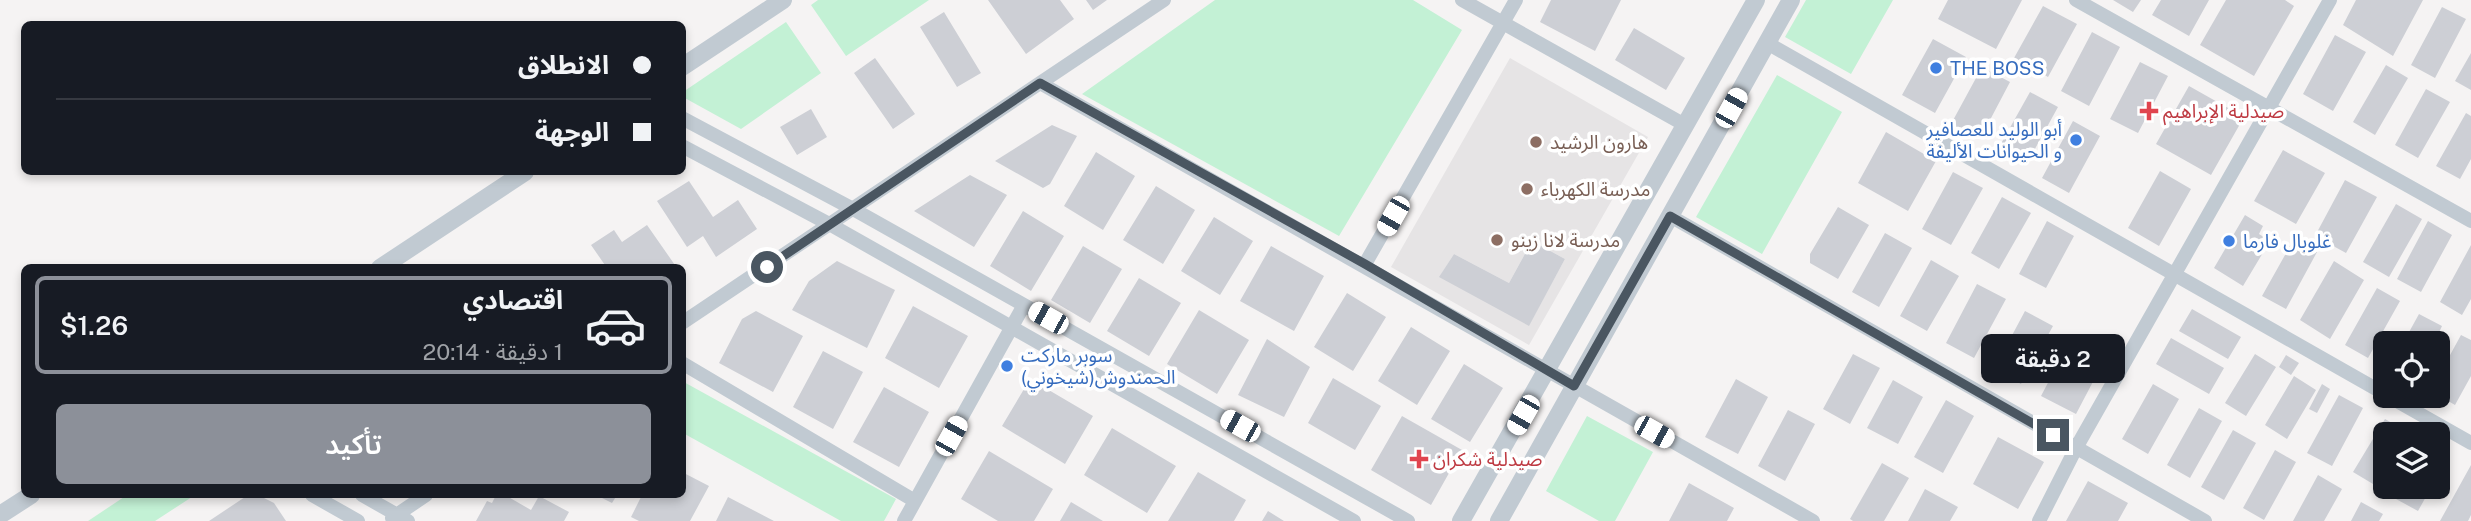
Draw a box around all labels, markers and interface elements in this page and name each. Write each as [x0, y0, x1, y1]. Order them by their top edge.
text: الانطلاق [518, 49, 609, 80]
place label: THE BOSS [1950, 57, 2044, 79]
marker: THE BOSS [1928, 60, 1944, 76]
car [1712, 85, 1751, 131]
place label: صيدلية الإبراهيم [2163, 100, 2284, 126]
marker: صيدلية الإبراهيم [2141, 103, 2157, 119]
text: الوجهة [535, 116, 609, 147]
place label: أبو الوليد للعصافير و الحيوانات الأليفة [1925, 118, 2062, 163]
place label: هارون الرشيد [1550, 131, 1648, 154]
marker: أبو الوليد للعصافير و الحيوانات الأليفة [2068, 132, 2084, 148]
marker: هارون الرشيد [1528, 134, 1544, 150]
place label: مدرسة الكهرباء [1541, 178, 1650, 201]
marker: مدرسة الكهرباء [1519, 181, 1535, 197]
car [1374, 193, 1413, 239]
place label: مدرسة لانا زينو [1511, 229, 1620, 252]
place label: غلوبال فارما [2243, 230, 2331, 253]
marker: مدرسة لانا زينو [1489, 232, 1505, 248]
marker: غلوبال فارما [2221, 233, 2237, 249]
route start [751, 251, 783, 283]
text: اقتصادي [463, 284, 563, 315]
icon: car [584, 294, 647, 357]
car [1025, 299, 1072, 337]
text: $1.26 [60, 310, 128, 341]
map controls [2373, 331, 2450, 499]
button: locate [2373, 331, 2450, 408]
callout: 2 دقيقة [1981, 334, 2125, 382]
text: 1 دقيقة · 20:14 [423, 338, 563, 365]
place label: سوبر ماركت الحمندوش(شيخوني) [1021, 344, 1175, 392]
text: 2 دقيقة [2015, 345, 2091, 372]
marker: سوبر ماركت الحمندوش(شيخوني) [999, 358, 1015, 374]
car [1504, 392, 1543, 438]
button: تأكيد [56, 404, 651, 484]
car [1217, 407, 1264, 445]
car [932, 413, 971, 459]
car [1631, 413, 1678, 451]
route end [2037, 419, 2069, 451]
button: layers [2373, 422, 2450, 499]
place label: صيدلية شكران [1433, 448, 1542, 471]
marker: صيدلية شكران [1411, 451, 1427, 467]

